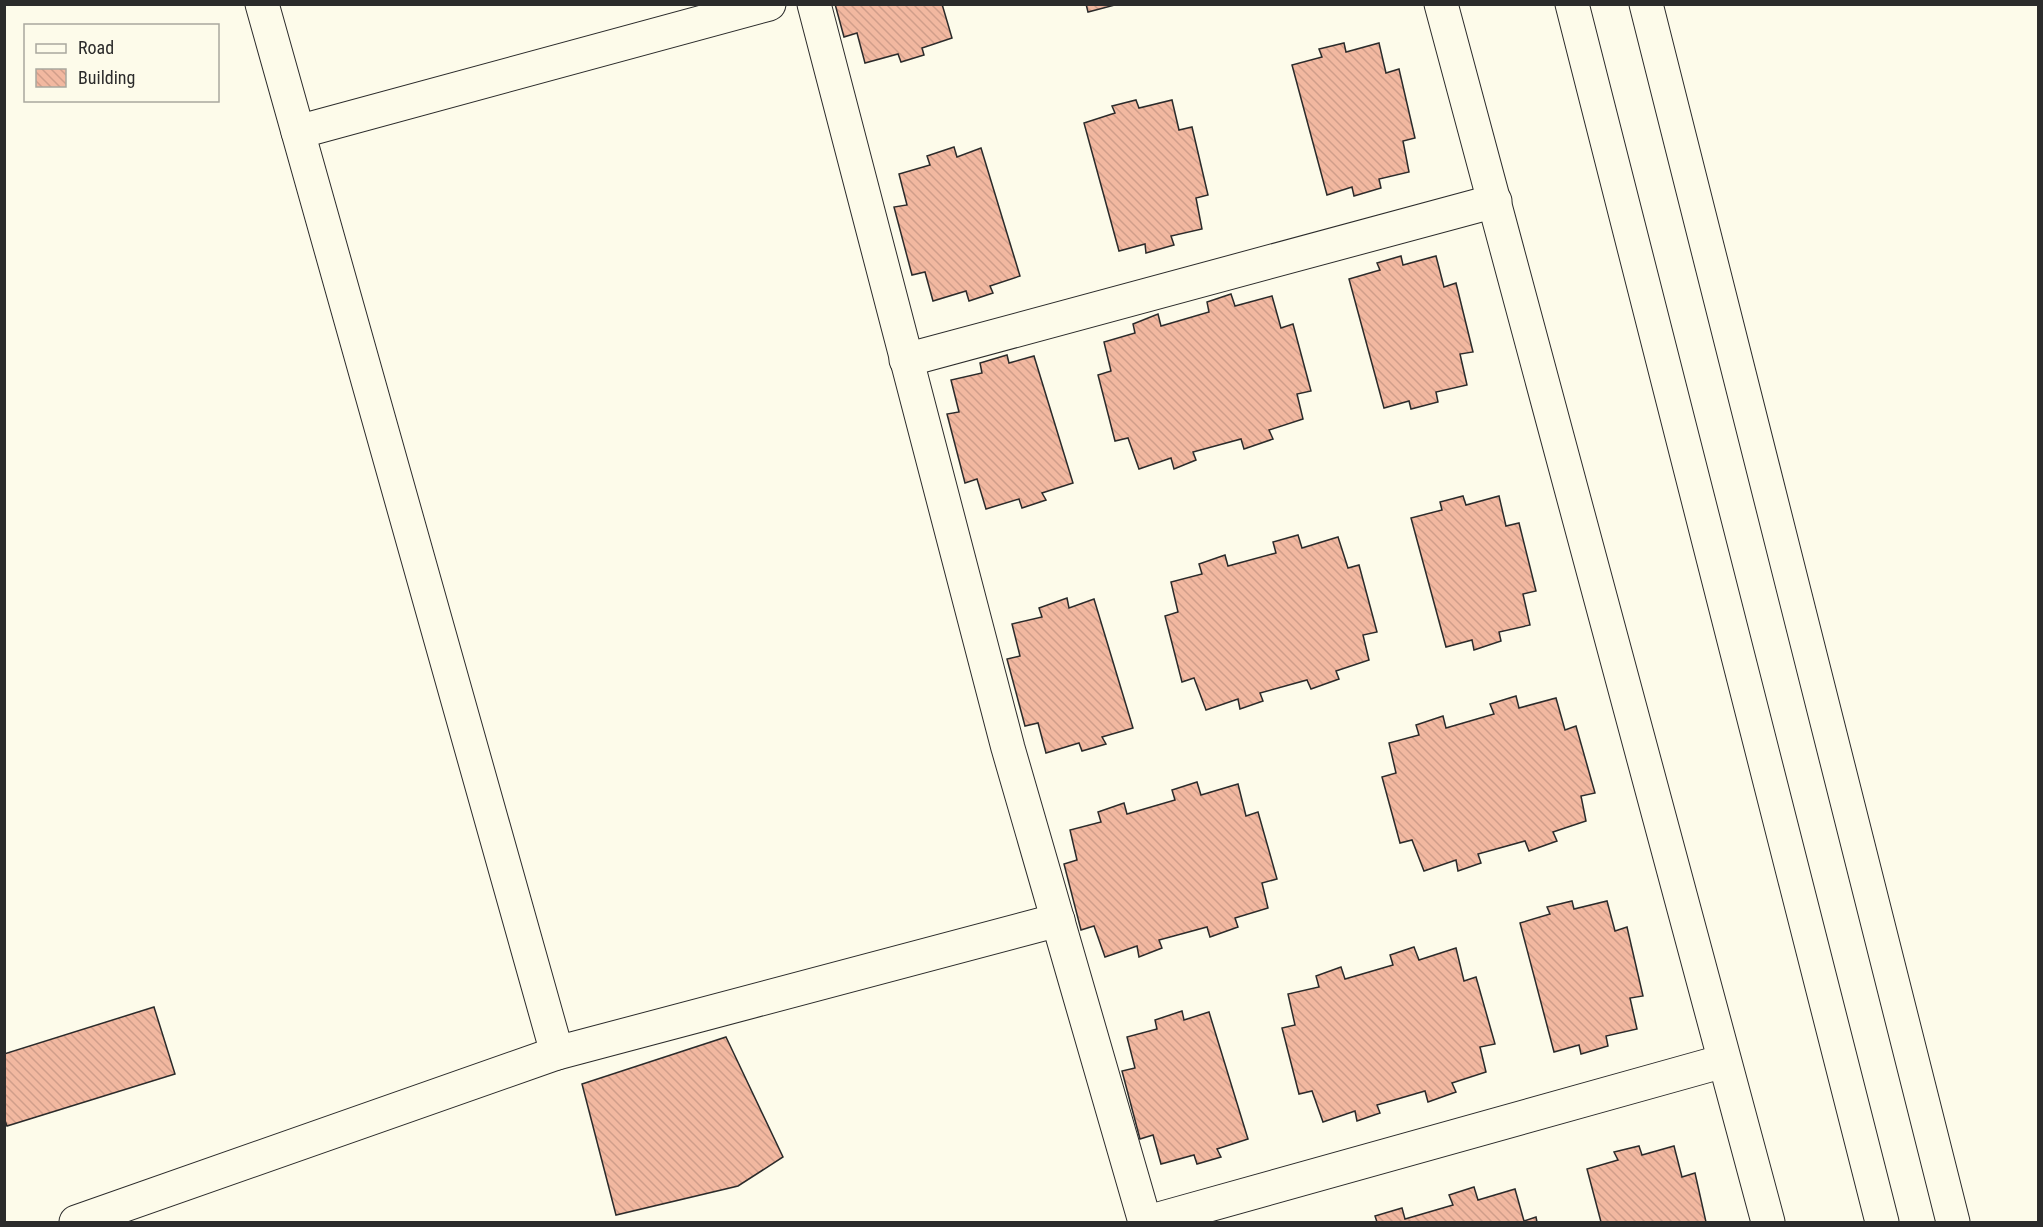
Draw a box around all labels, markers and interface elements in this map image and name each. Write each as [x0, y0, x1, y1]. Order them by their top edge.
legend [24, 24, 219, 102]
text: Road [78, 37, 114, 58]
text: Building [78, 67, 135, 88]

